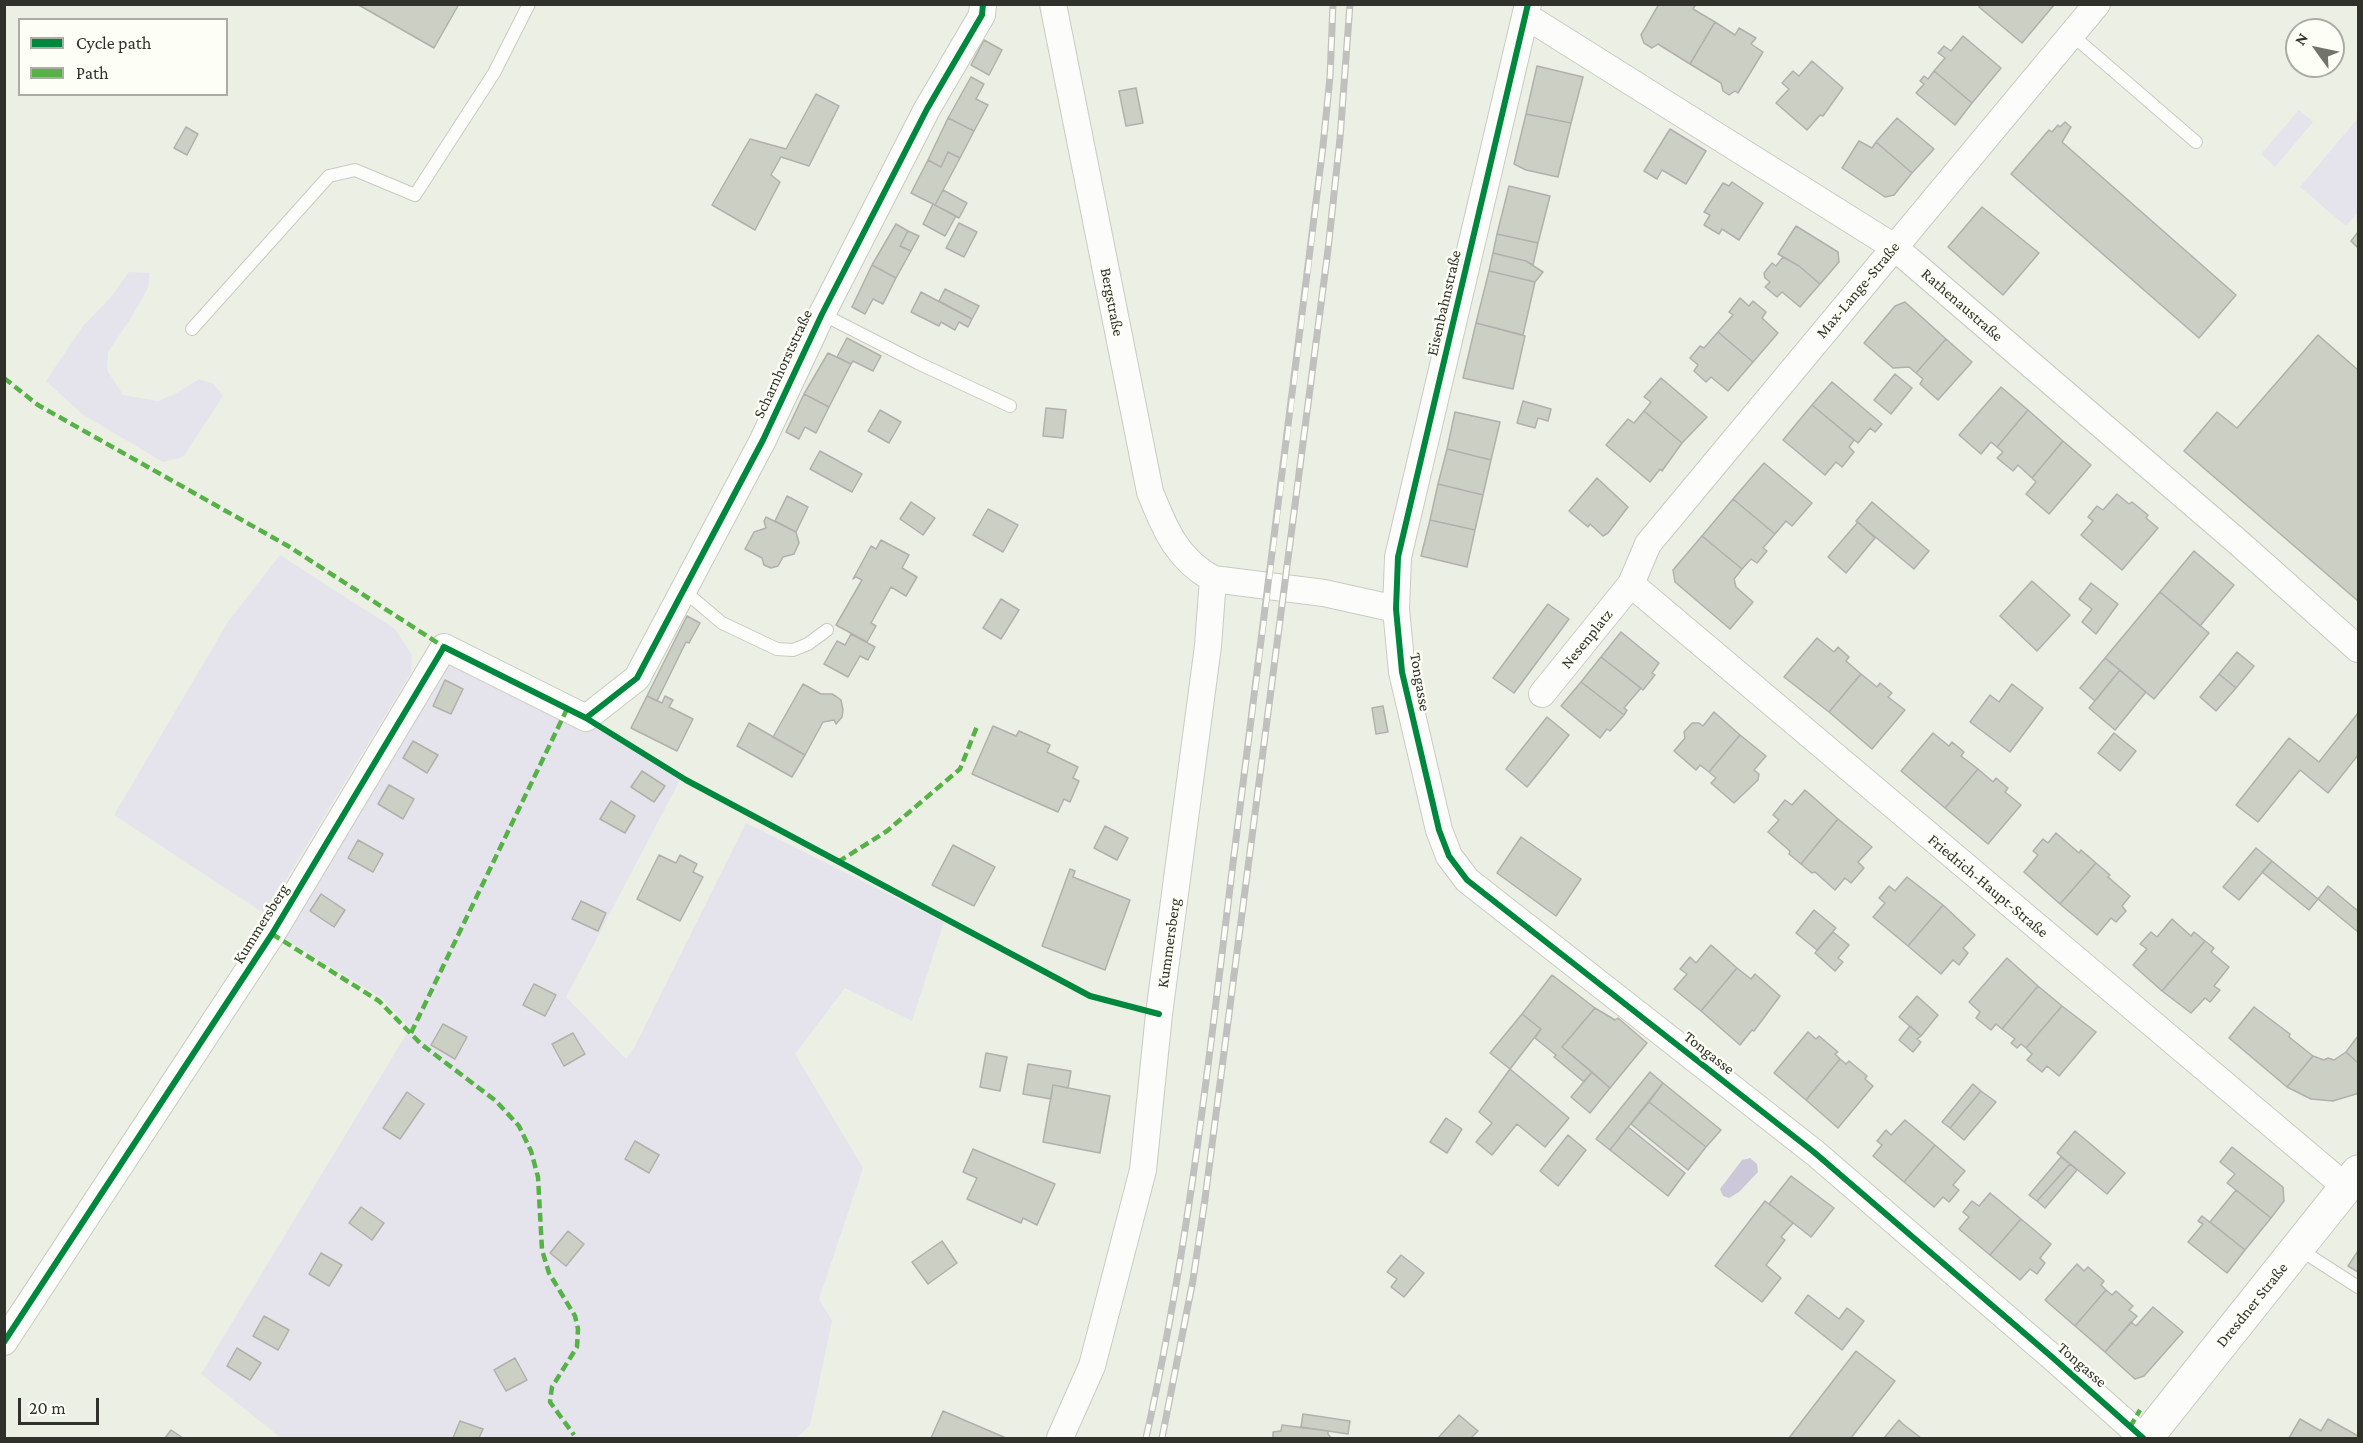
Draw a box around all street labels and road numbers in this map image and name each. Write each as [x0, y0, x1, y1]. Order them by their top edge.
street label: Max-Lange-Straße [1812, 238, 1904, 342]
street label: Eisenbahnstraße [1423, 248, 1465, 358]
street label: Rathenaustraße [1917, 264, 2007, 346]
street label: Bergstraße [1096, 266, 1128, 338]
street label: Scharnhorststraße [749, 306, 817, 422]
street label: Nesenplatz [1557, 605, 1617, 673]
street label: Tongasse [1405, 651, 1435, 713]
street label: Friedrich-Haupt-Straße [1924, 830, 2052, 942]
street label: Kummersberg [229, 881, 293, 967]
street label: Kummersberg [1153, 897, 1185, 989]
street label: Tongasse [1680, 1027, 1738, 1079]
street label: Dresdner Straße [2212, 1259, 2292, 1351]
street label: Tongasse [2053, 1338, 2111, 1392]

